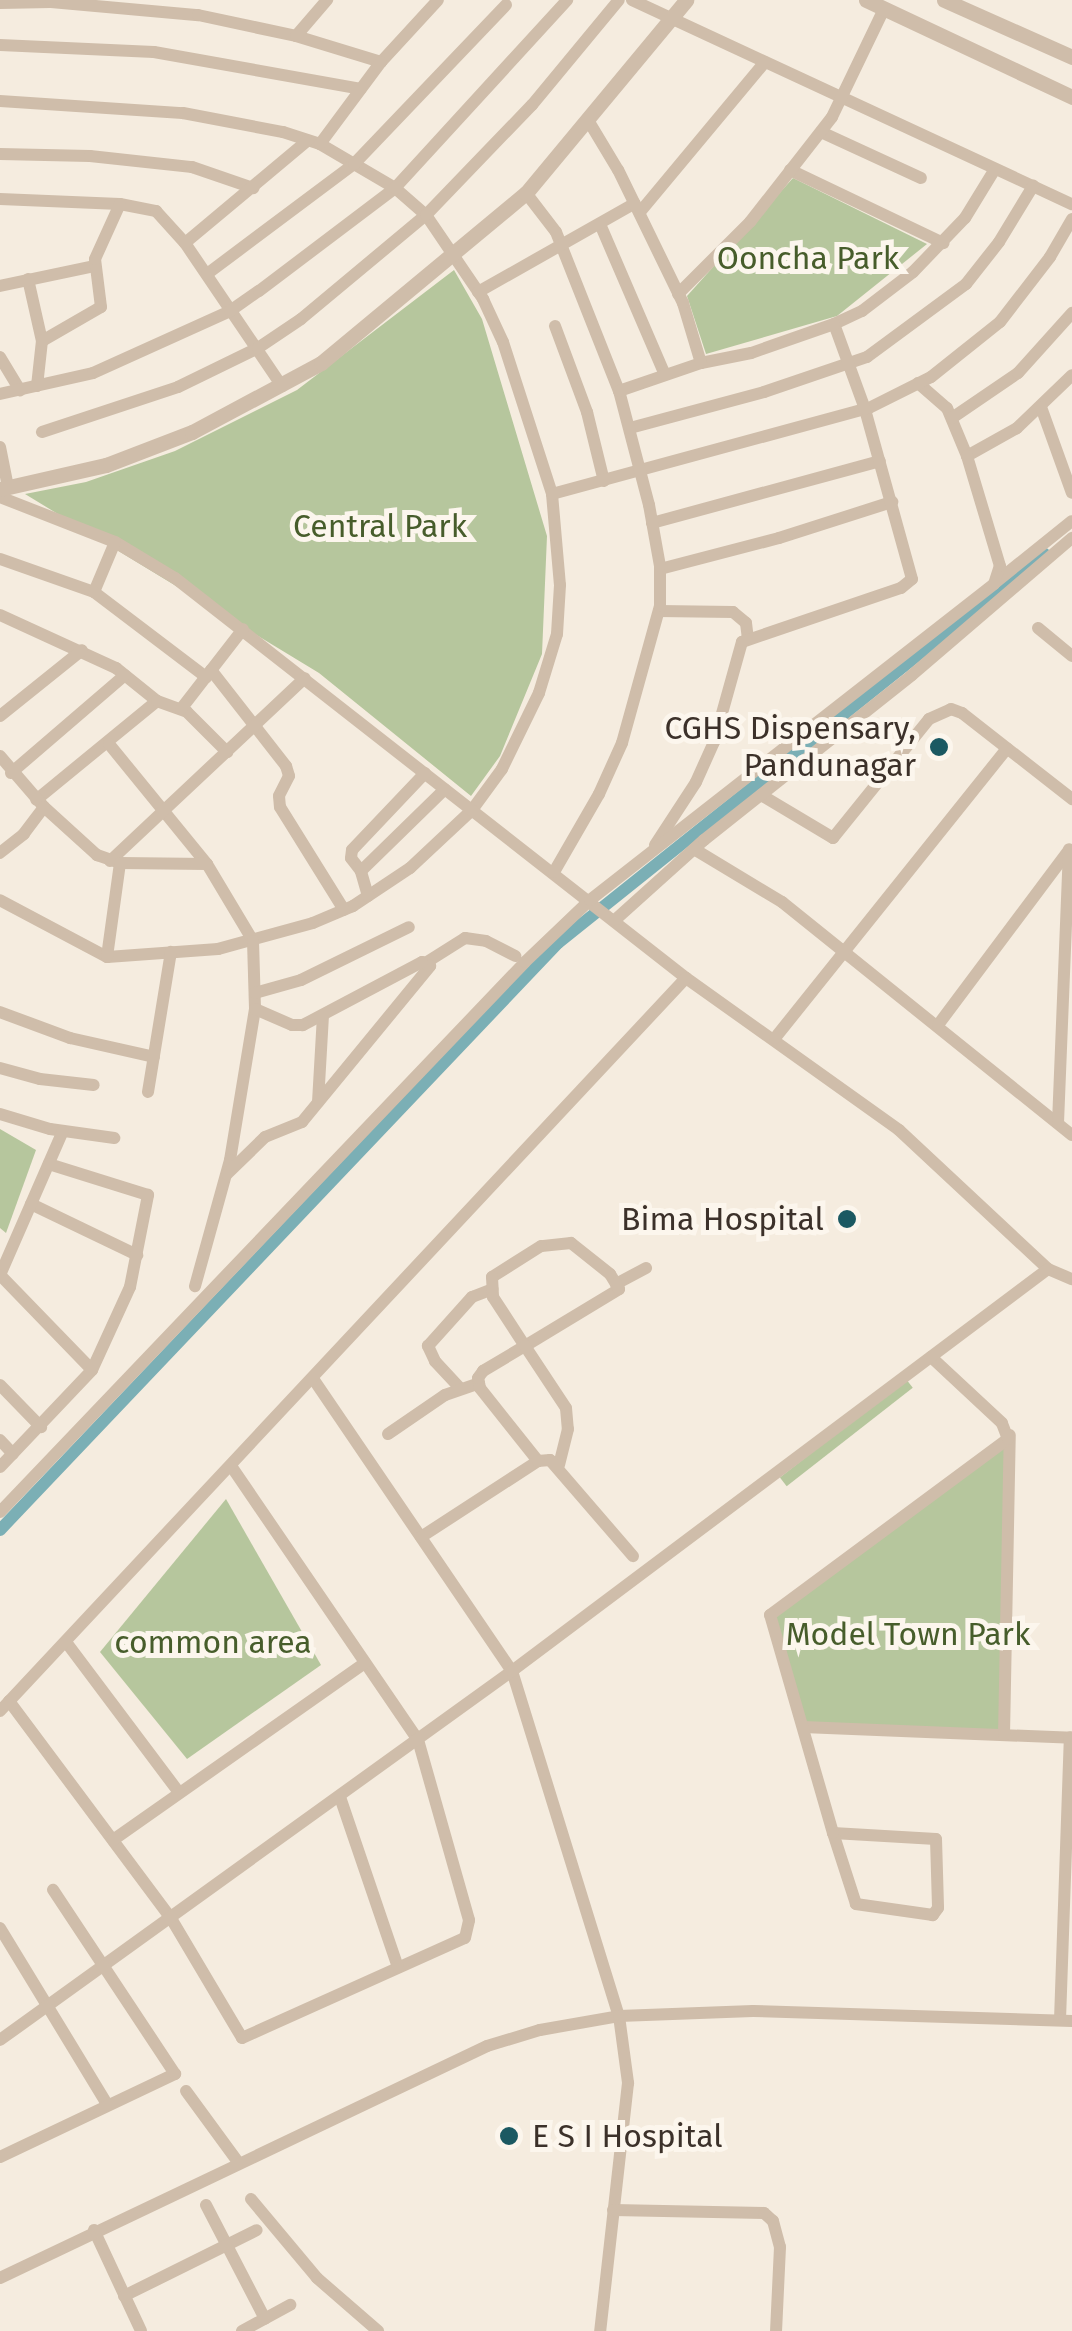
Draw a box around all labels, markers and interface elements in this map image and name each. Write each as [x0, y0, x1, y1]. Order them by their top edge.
park label: Ooncha Park [717, 239, 899, 277]
park label: Central Park [293, 507, 467, 545]
place label: CGHS Dispensary, Pandunagar [665, 710, 916, 785]
marker: CGHS Dispensary, Pandunagar [926, 734, 952, 760]
place label: Bima Hospital [621, 1200, 824, 1238]
marker: Bima Hospital [834, 1206, 860, 1232]
park label: Model Town Park [786, 1615, 1030, 1653]
park label: common area [114, 1623, 312, 1661]
place label: E S I Hospital [532, 2117, 723, 2155]
marker: E S I Hospital [496, 2123, 522, 2149]

